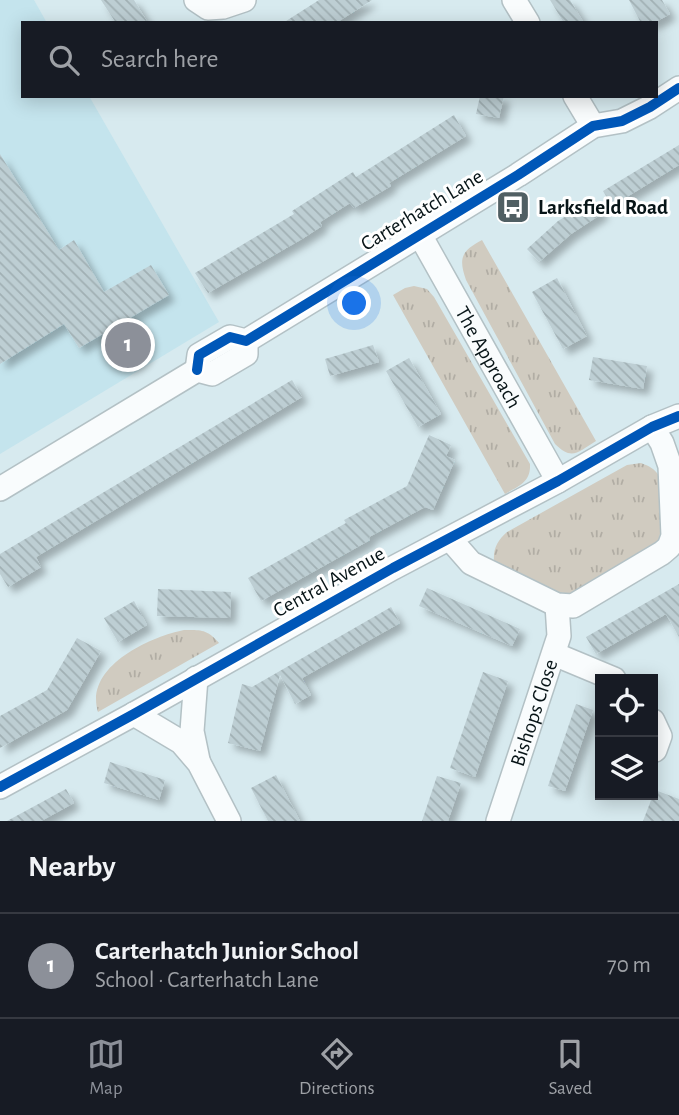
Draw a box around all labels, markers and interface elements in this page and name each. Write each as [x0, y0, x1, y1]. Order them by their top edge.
search box [21, 21, 658, 98]
icon: search [45, 41, 83, 79]
text: Search here [101, 46, 219, 72]
street label: Carterhatch Lane [357, 165, 487, 255]
bus stop icon: Larksfield Road [494, 188, 532, 226]
place label: Larksfield Road [538, 197, 668, 218]
your location [337, 286, 371, 320]
street label: The Approach [452, 303, 525, 411]
pin: 1 [105, 319, 151, 371]
street label: Central Avenue [270, 543, 388, 621]
street label: Bishops Close [506, 657, 561, 769]
map controls [595, 674, 658, 800]
button: locate [595, 674, 658, 737]
button: layers [595, 737, 658, 800]
text: Nearby [28, 852, 116, 882]
text: Carterhatch Junior School [95, 938, 359, 964]
text: 1 [47, 954, 55, 977]
text: 70 m [607, 954, 651, 977]
text: School · Carterhatch Lane [95, 969, 319, 992]
tab: Map [87, 1035, 125, 1100]
tab: Directions [299, 1035, 375, 1100]
tab: Saved [549, 1035, 592, 1100]

